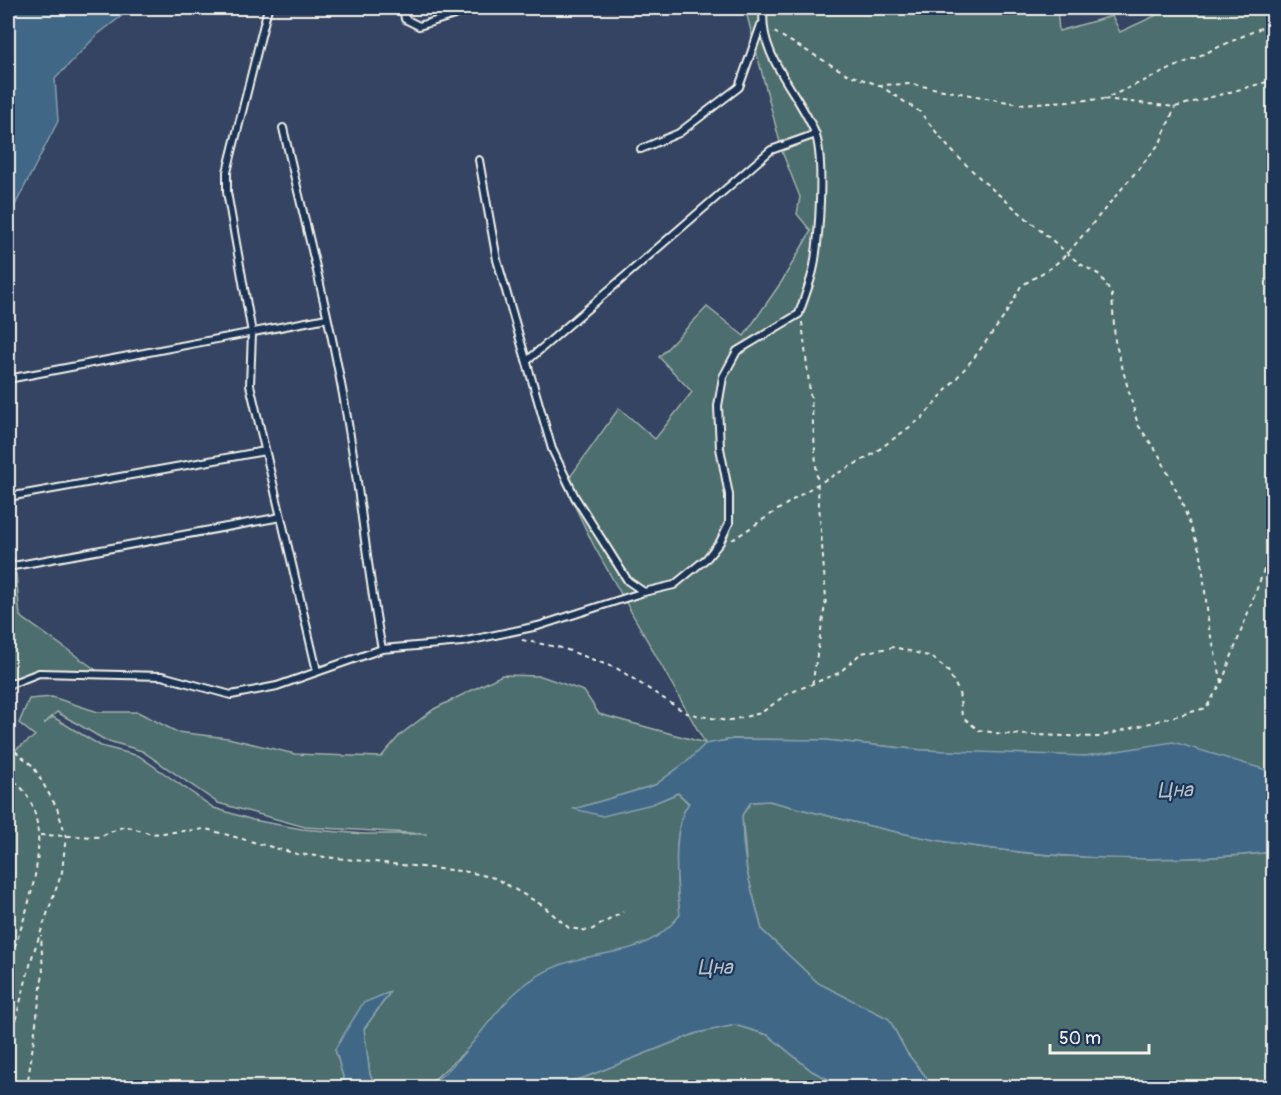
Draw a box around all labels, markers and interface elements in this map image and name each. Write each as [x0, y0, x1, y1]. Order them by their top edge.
water label: Цна [1157, 777, 1194, 804]
water label: Цна [697, 954, 734, 981]
scale bar [1050, 1017, 1149, 1055]
text: 50 m [1059, 1027, 1101, 1050]

